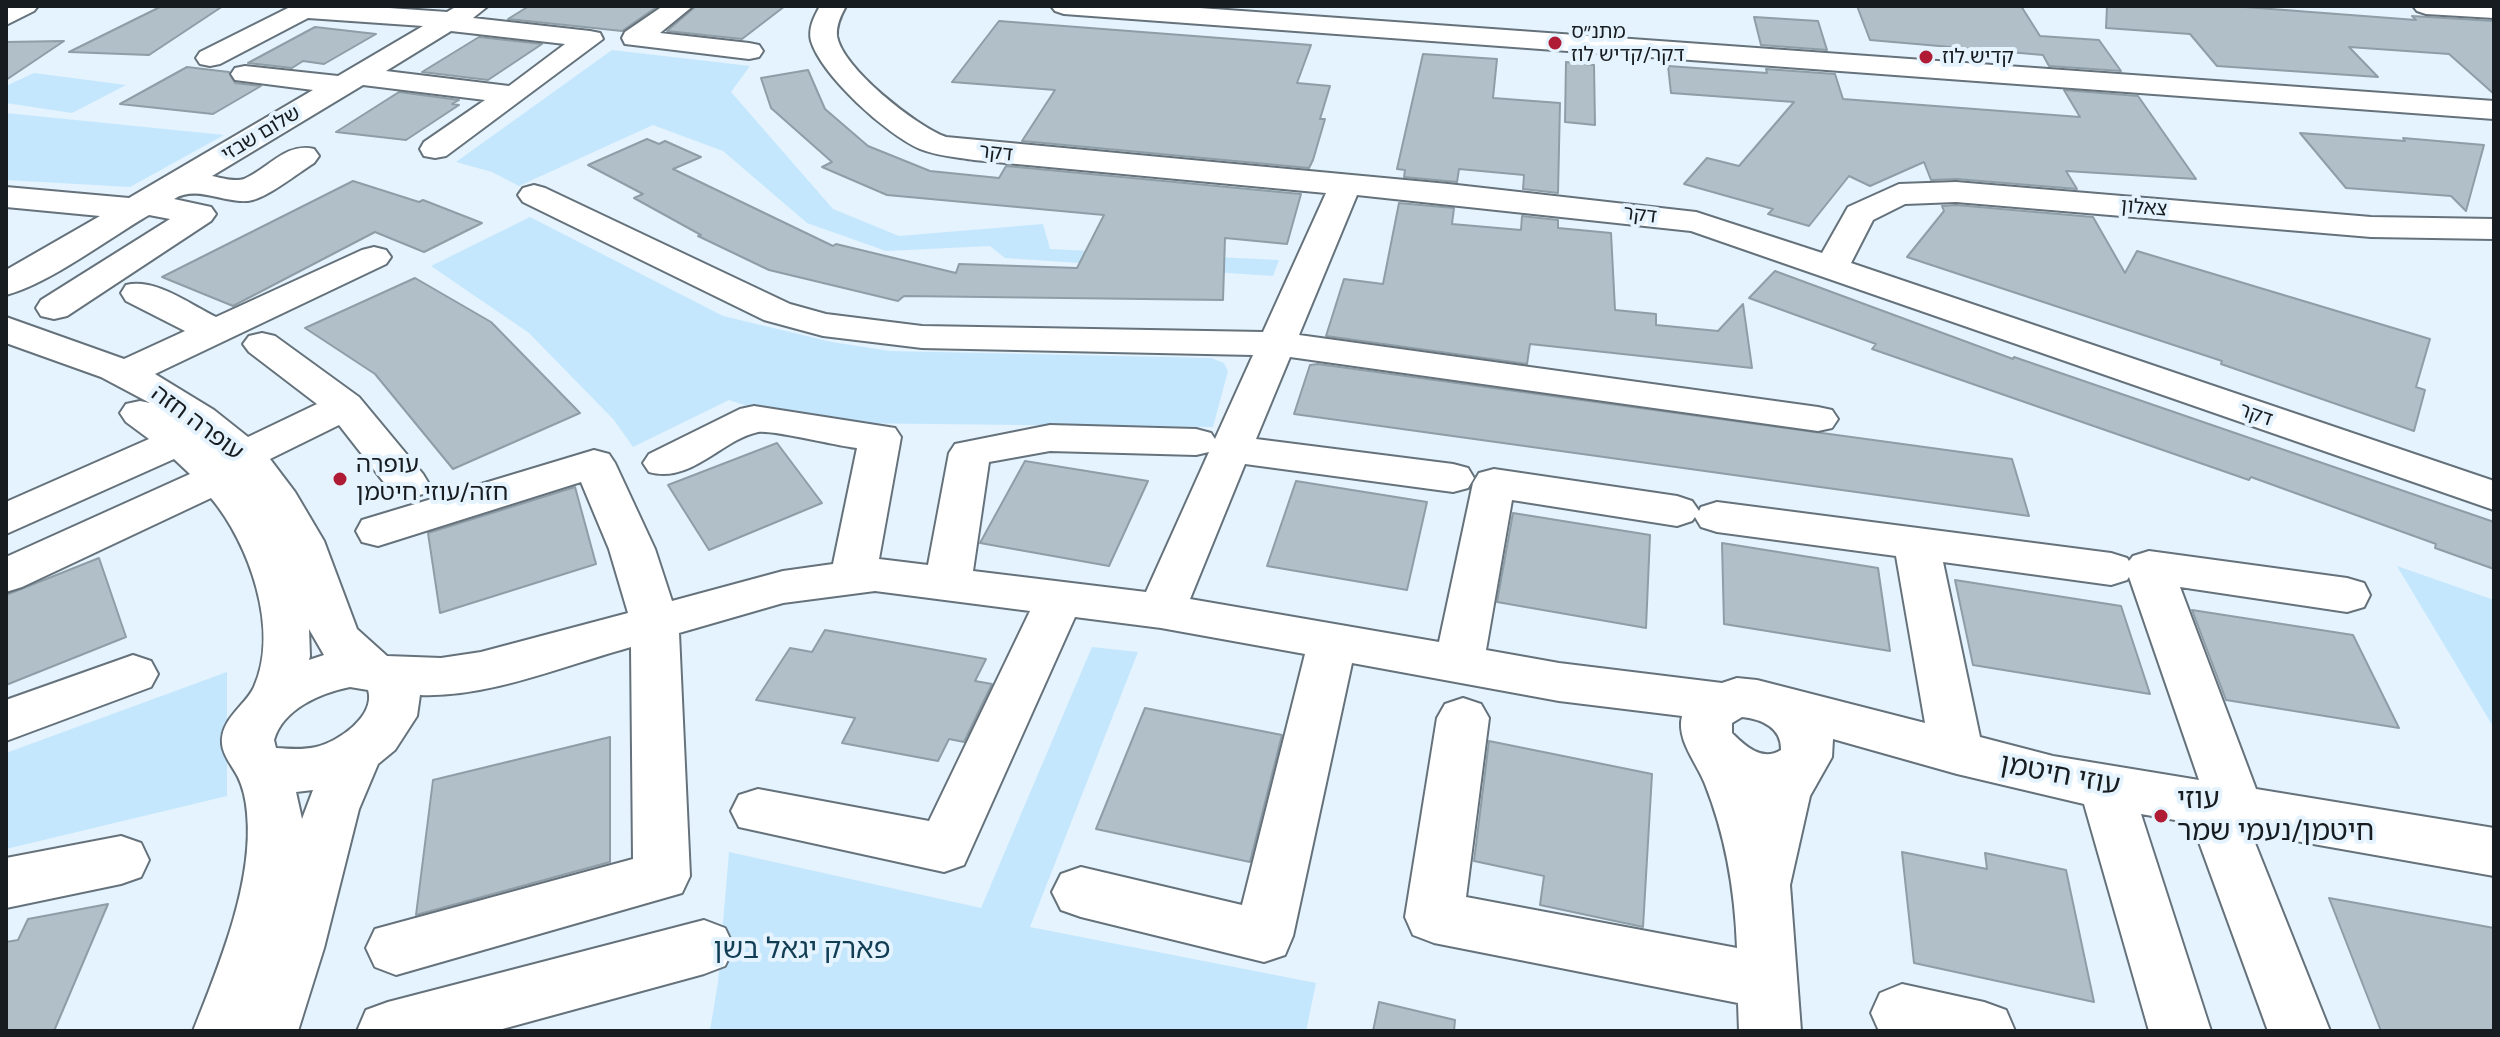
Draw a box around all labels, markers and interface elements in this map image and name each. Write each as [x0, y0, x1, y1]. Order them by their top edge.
place label: מתנ״ס דקר/קדיש לוז [1571, 20, 1684, 67]
marker: מתנ״ס דקר/קדיש לוז [1546, 34, 1564, 52]
place label: קדיש לוז [1942, 45, 2014, 69]
marker: קדיש לוז [1917, 48, 1935, 66]
street label: שלום שבזי [217, 101, 305, 167]
street label: דקר [978, 139, 1014, 167]
street label: צאלון [2120, 194, 2168, 222]
street label: דקר [1622, 201, 1658, 229]
street label: עופרה חזה [145, 379, 249, 467]
street label: דקר [2236, 398, 2276, 432]
place label: עופרה חזה/עוזי חיטמן [356, 451, 508, 507]
marker: עופרה חזה/עוזי חיטמן [331, 470, 349, 488]
street label: עוזי חיטמן [1997, 747, 2123, 803]
place label: עוזי חיטמן/נעמי שמר [2177, 783, 2374, 849]
marker: עוזי חיטמן/נעמי שמר [2152, 807, 2170, 825]
park label: פארק יגאל בשן [713, 933, 891, 967]

